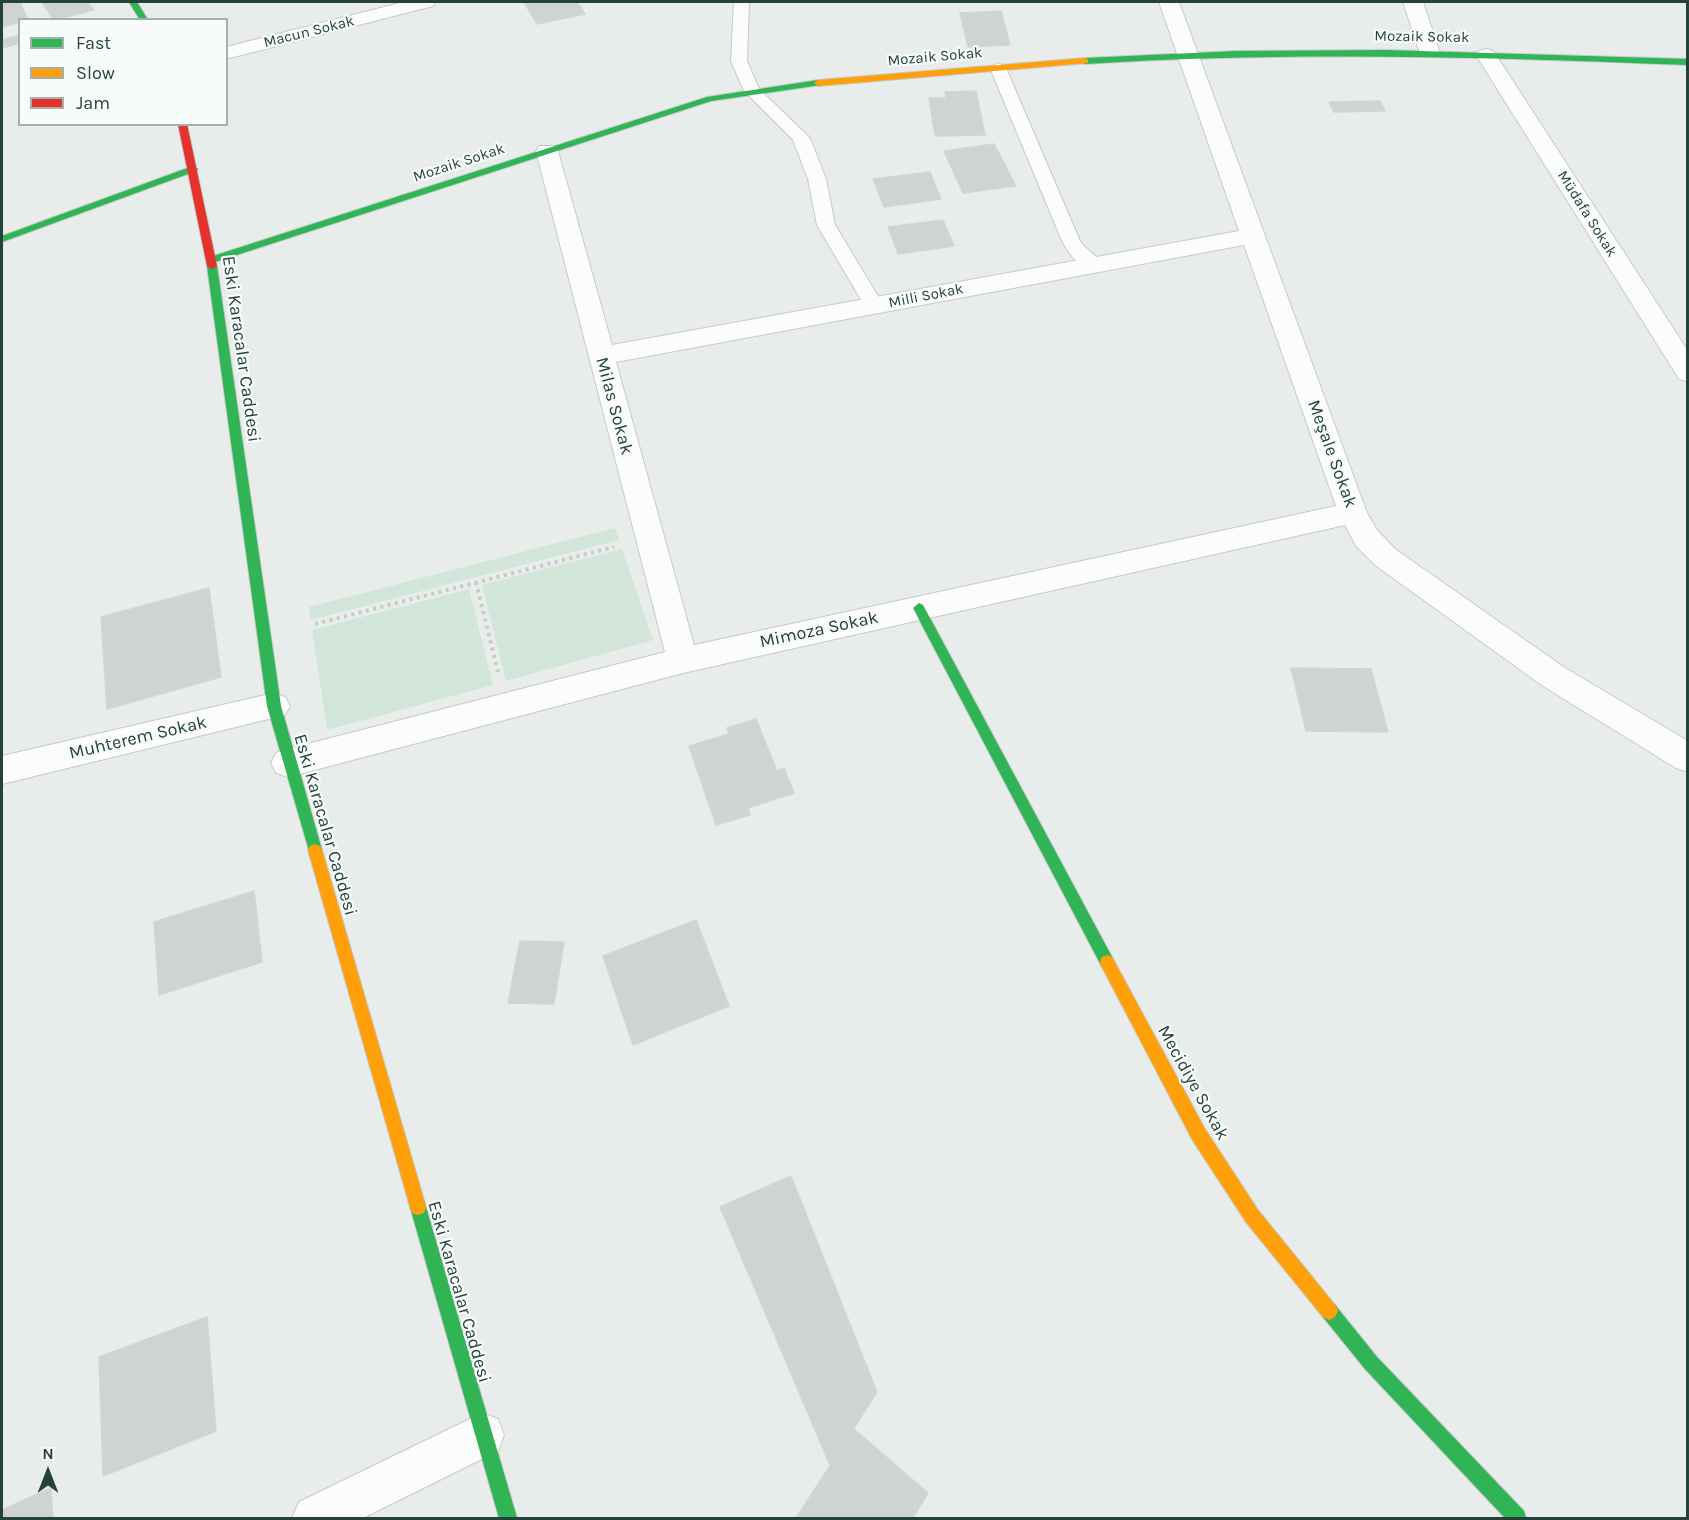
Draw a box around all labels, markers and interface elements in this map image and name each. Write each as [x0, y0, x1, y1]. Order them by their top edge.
street label: Macun Sokak [262, 12, 356, 52]
legend [18, 18, 228, 126]
street label: Mozaik Sokak [1374, 27, 1470, 47]
text: Fast [76, 32, 111, 54]
street label: Mozaik Sokak [887, 44, 983, 70]
text: Slow [76, 62, 115, 84]
text: Jam [76, 92, 110, 114]
street label: Mozaik Sokak [411, 140, 507, 186]
street label: Müdafa Sokak [1553, 168, 1621, 260]
street label: Eski Karacalar Caddesi [217, 254, 265, 444]
street label: Milli Sokak [887, 280, 965, 312]
street label: Milas Sokak [591, 355, 637, 457]
street label: Meşale Sokak [1302, 397, 1362, 511]
street label: Mimoza Sokak [758, 607, 880, 653]
street label: Muhterem Sokak [67, 712, 209, 764]
street label: Eski Karacalar Caddesi [289, 732, 361, 918]
street label: Mecidiye Sokak [1153, 1022, 1233, 1144]
street label: Eski Karacalar Caddesi [423, 1199, 495, 1385]
north arrow [18, 1442, 78, 1502]
text: N [42, 1444, 54, 1463]

